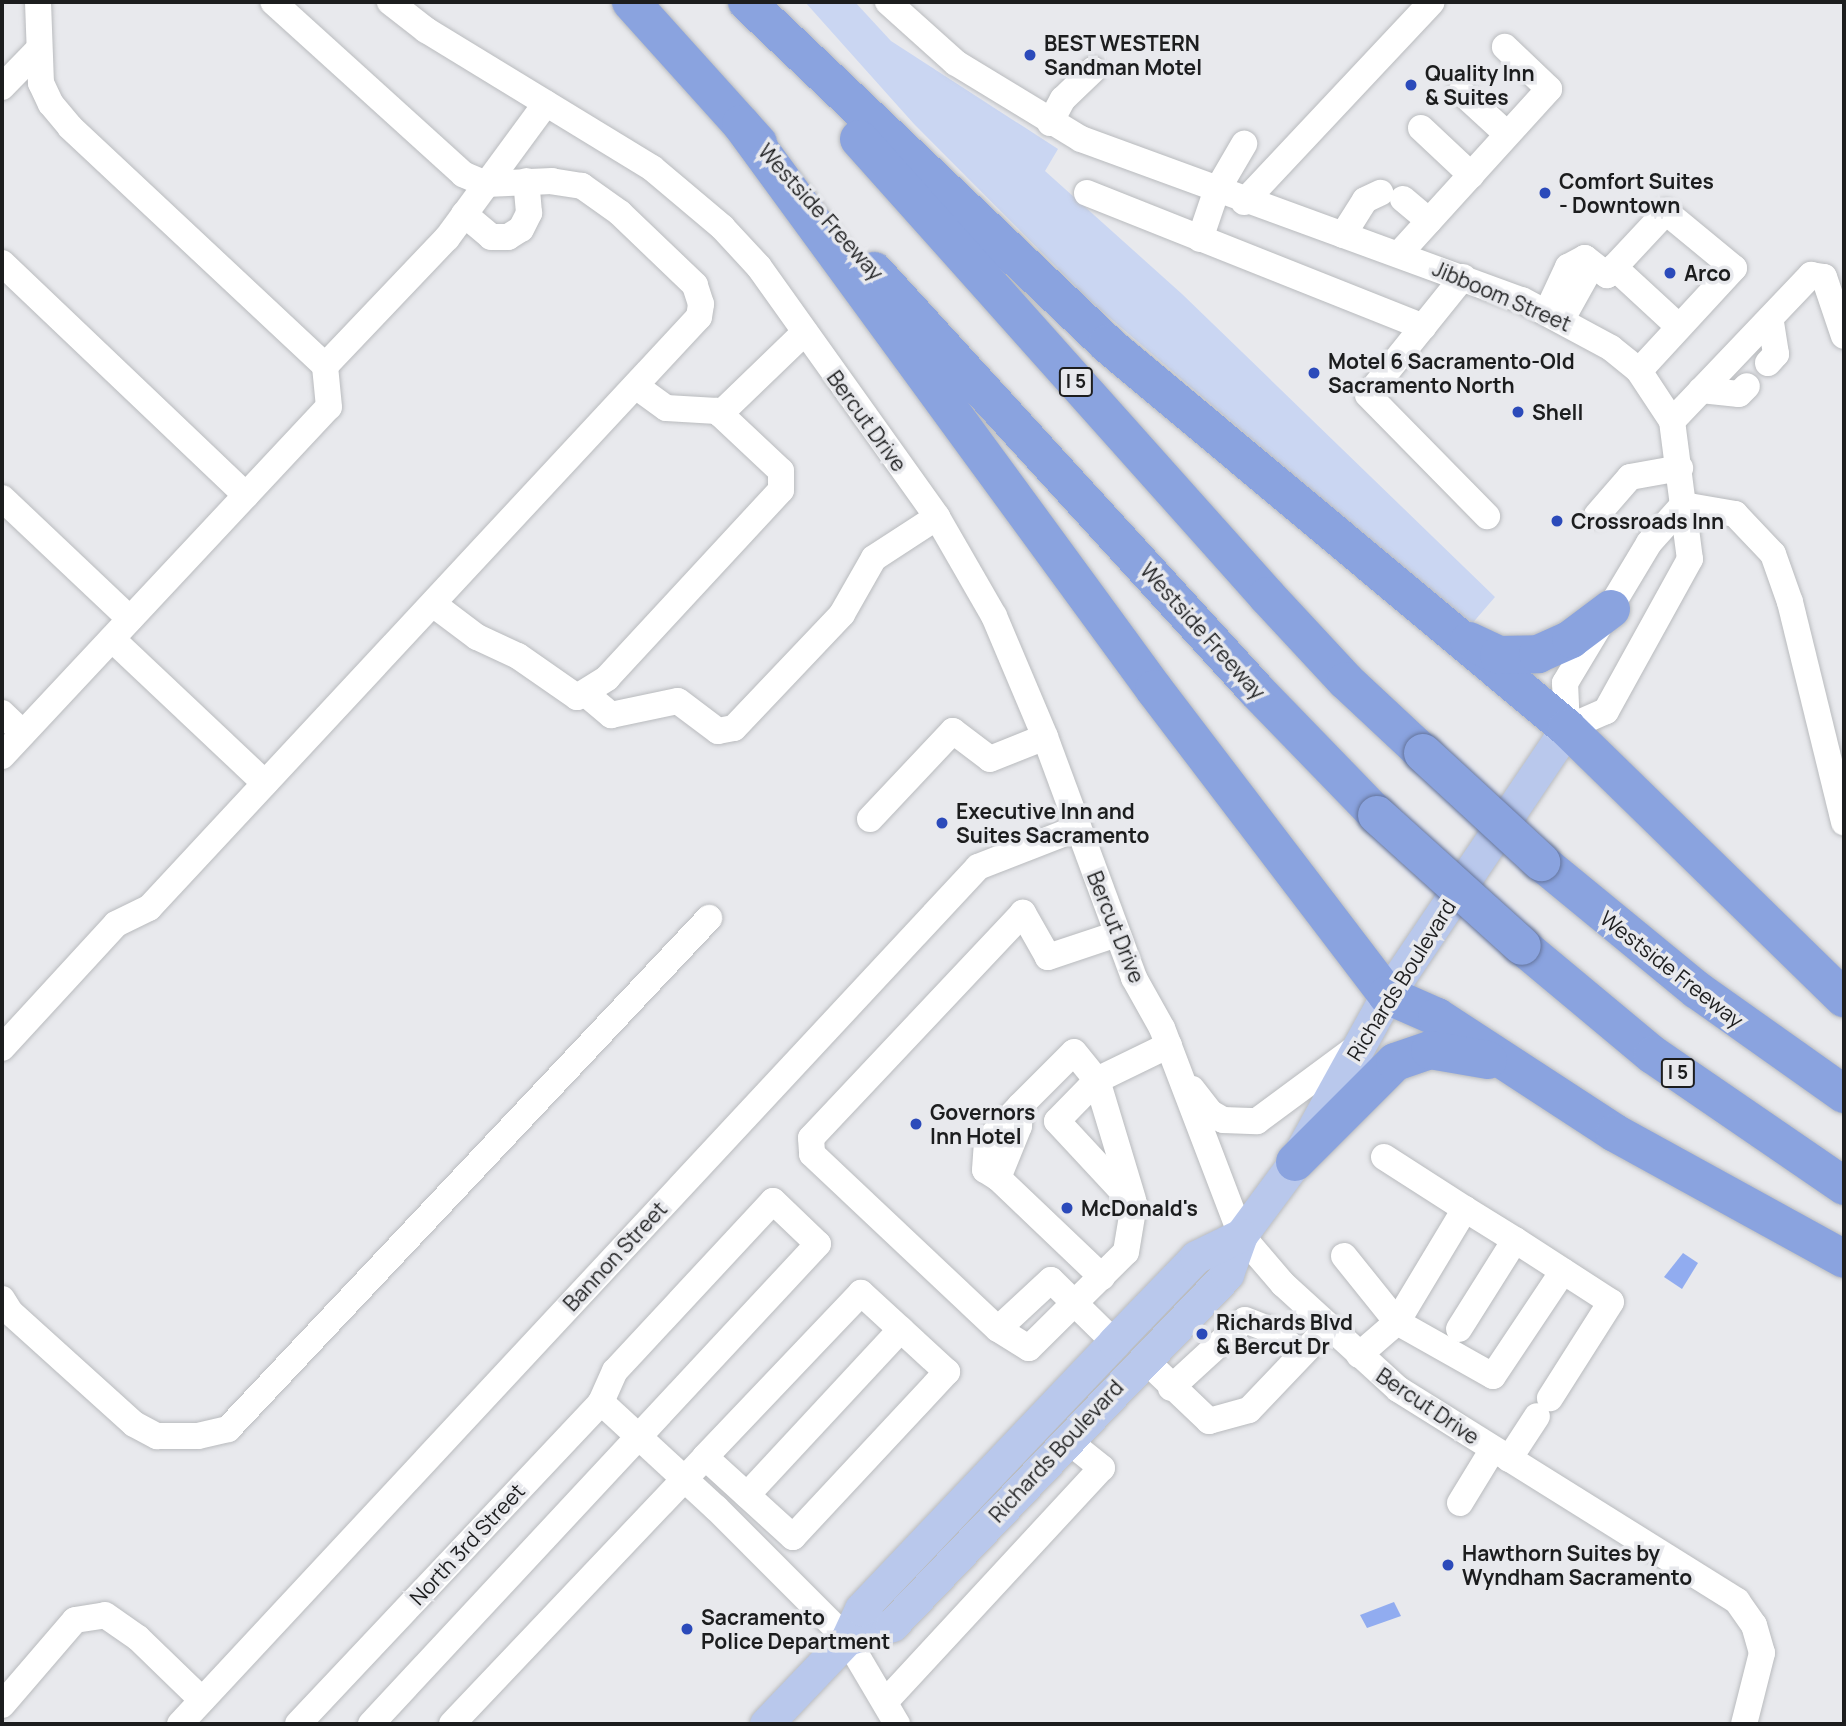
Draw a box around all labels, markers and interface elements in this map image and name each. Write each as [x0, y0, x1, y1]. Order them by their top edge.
place label: BEST WESTERN Sandman Motel [1044, 30, 1202, 80]
marker: BEST WESTERN Sandman Motel [1022, 47, 1038, 63]
place label: Quality Inn & Suites [1425, 60, 1535, 110]
marker: Quality Inn & Suites [1403, 77, 1419, 93]
street label: Westside Freeway [753, 139, 889, 285]
place label: Comfort Suites - Downtown [1559, 168, 1714, 218]
marker: Comfort Suites - Downtown [1537, 185, 1553, 201]
street label: Jibboom Street [1429, 255, 1575, 337]
place label: Arco [1684, 260, 1731, 286]
marker: Arco [1662, 265, 1678, 281]
place label: Motel 6 Sacramento-Old Sacramento North [1328, 348, 1575, 398]
marker: Motel 6 Sacramento-Old Sacramento North [1306, 365, 1322, 381]
street label: Bercut Drive [822, 366, 912, 476]
road number: I 5 [1058, 366, 1094, 398]
place label: Shell [1532, 399, 1583, 425]
marker: Shell [1510, 404, 1526, 420]
place label: Crossroads Inn [1571, 508, 1724, 534]
marker: Crossroads Inn [1549, 513, 1565, 529]
street label: Westside Freeway [1135, 558, 1271, 704]
place label: Executive Inn and Suites Sacramento [956, 798, 1149, 848]
marker: Executive Inn and Suites Sacramento [934, 815, 950, 831]
street label: Bercut Drive [1082, 867, 1150, 987]
street label: Richards Boulevard [1341, 895, 1461, 1065]
street label: Westside Freeway [1595, 905, 1749, 1033]
road number: I 5 [1660, 1058, 1696, 1088]
place label: Governors Inn Hotel [930, 1099, 1035, 1149]
marker: Governors Inn Hotel [908, 1116, 924, 1132]
place label: McDonald's [1081, 1195, 1198, 1221]
street label: Bannon Street [558, 1196, 672, 1316]
marker: McDonald's [1059, 1200, 1075, 1216]
place label: Richards Blvd & Bercut Dr [1216, 1309, 1353, 1359]
marker: Richards Blvd & Bercut Dr [1194, 1326, 1210, 1342]
street label: Bercut Drive [1372, 1362, 1484, 1450]
street label: Richards Boulevard [984, 1375, 1128, 1527]
street label: North 3rd Street [404, 1478, 530, 1610]
place label: Hawthorn Suites by Wyndham Sacramento [1462, 1540, 1692, 1590]
marker: Hawthorn Suites by Wyndham Sacramento [1440, 1557, 1456, 1573]
place label: Sacramento Police Department [701, 1604, 890, 1654]
marker: Sacramento Police Department [679, 1621, 695, 1637]

